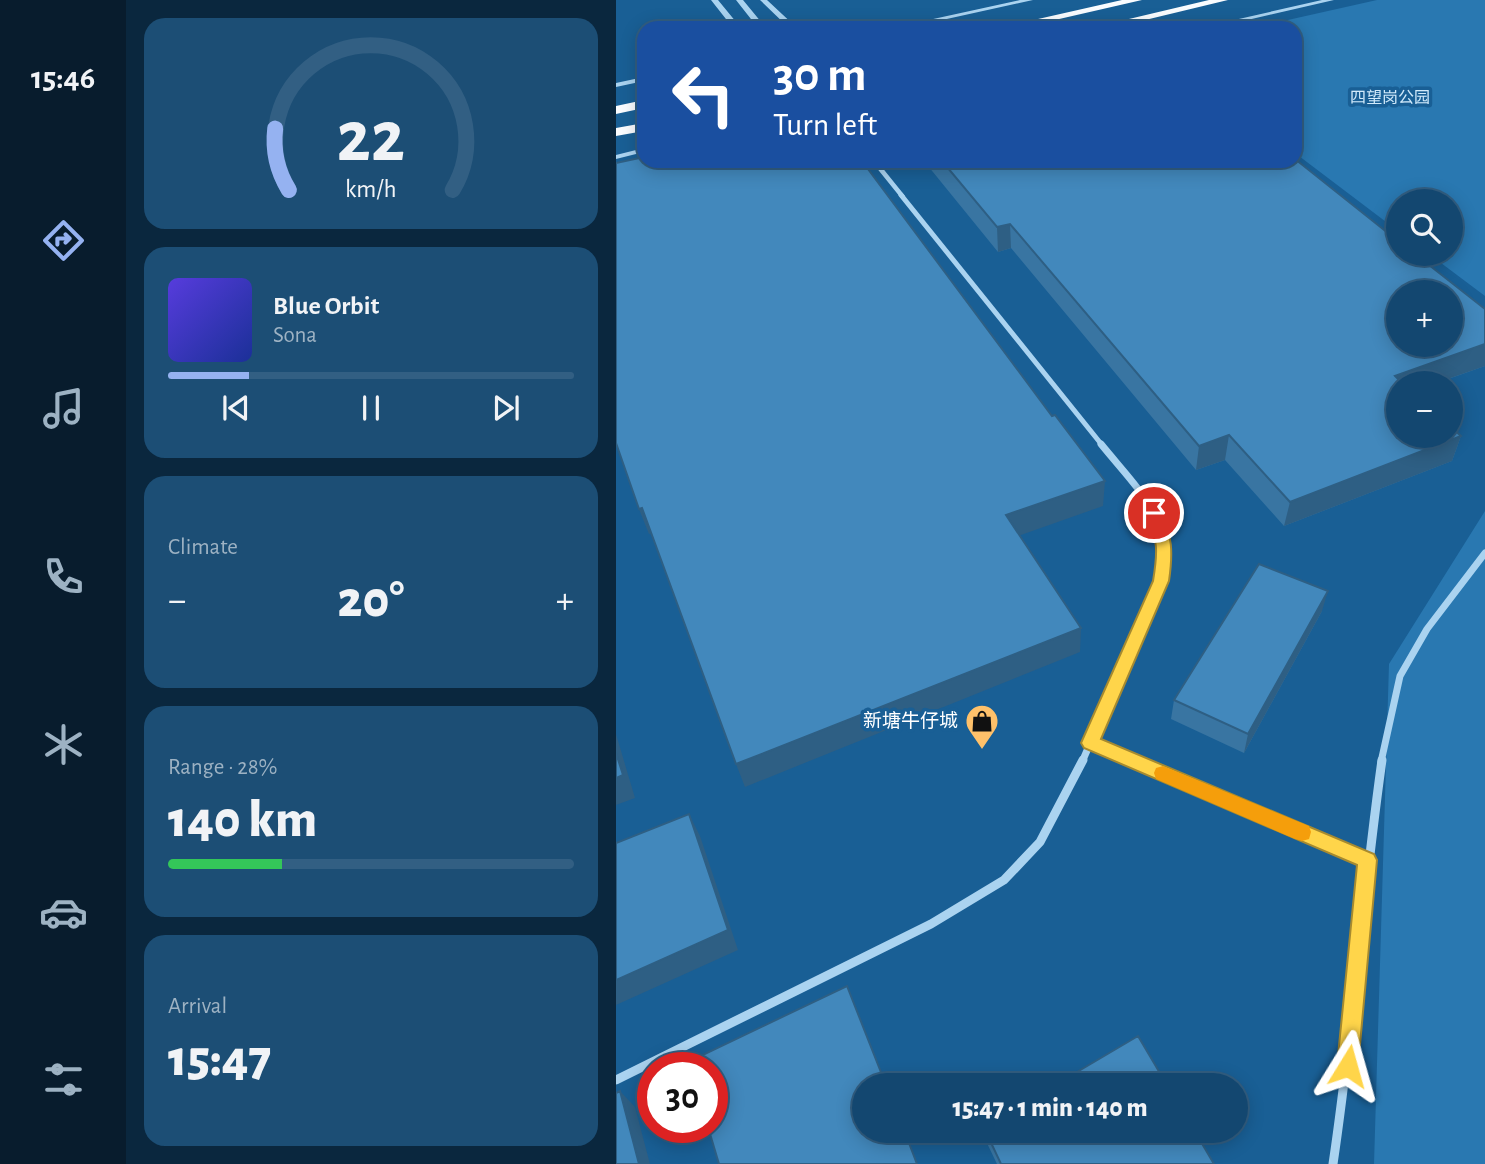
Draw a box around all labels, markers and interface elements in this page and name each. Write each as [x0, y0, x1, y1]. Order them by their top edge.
icon: left [658, 49, 749, 140]
text: 30 m [773, 51, 867, 100]
text: 15:46 [31, 62, 95, 94]
park label: 四望岗公园 [1350, 89, 1430, 106]
text: 22 [337, 102, 405, 175]
text: Turn left [773, 109, 877, 141]
text: km/h [345, 176, 397, 201]
map controls [1386, 189, 1463, 448]
button: search [1386, 189, 1463, 266]
icon: directions [39, 216, 88, 265]
button: + [1386, 280, 1463, 357]
text: Blue Orbit [273, 293, 379, 319]
text: Sona [273, 324, 317, 347]
button: − [1386, 371, 1463, 448]
icon: music [39, 384, 88, 433]
icon: previous [217, 389, 255, 427]
icon: pause [352, 389, 390, 427]
icon: next [487, 389, 525, 427]
pin [1124, 483, 1184, 543]
icon: arrive [1135, 494, 1173, 532]
text: Climate [168, 536, 238, 559]
icon: phone [39, 552, 88, 601]
text: 20° [337, 574, 405, 626]
text: − [168, 582, 186, 620]
text: + [556, 582, 574, 620]
shop icon: 新塘牛仔城 [963, 702, 1001, 751]
place label: 新塘牛仔城 [863, 710, 958, 731]
icon: climate [39, 720, 88, 769]
text: Range · 28% [168, 756, 278, 779]
text: 140 km [168, 794, 317, 846]
icon: car [39, 888, 88, 937]
text: Arrival [168, 995, 227, 1018]
position arrow [1311, 1029, 1385, 1103]
text: 15:47 [168, 1033, 271, 1085]
speed limit sign: 30 [637, 1052, 728, 1143]
icon: filters [39, 1055, 88, 1104]
text: 15:47 · 1 min · 140 m [952, 1095, 1148, 1121]

